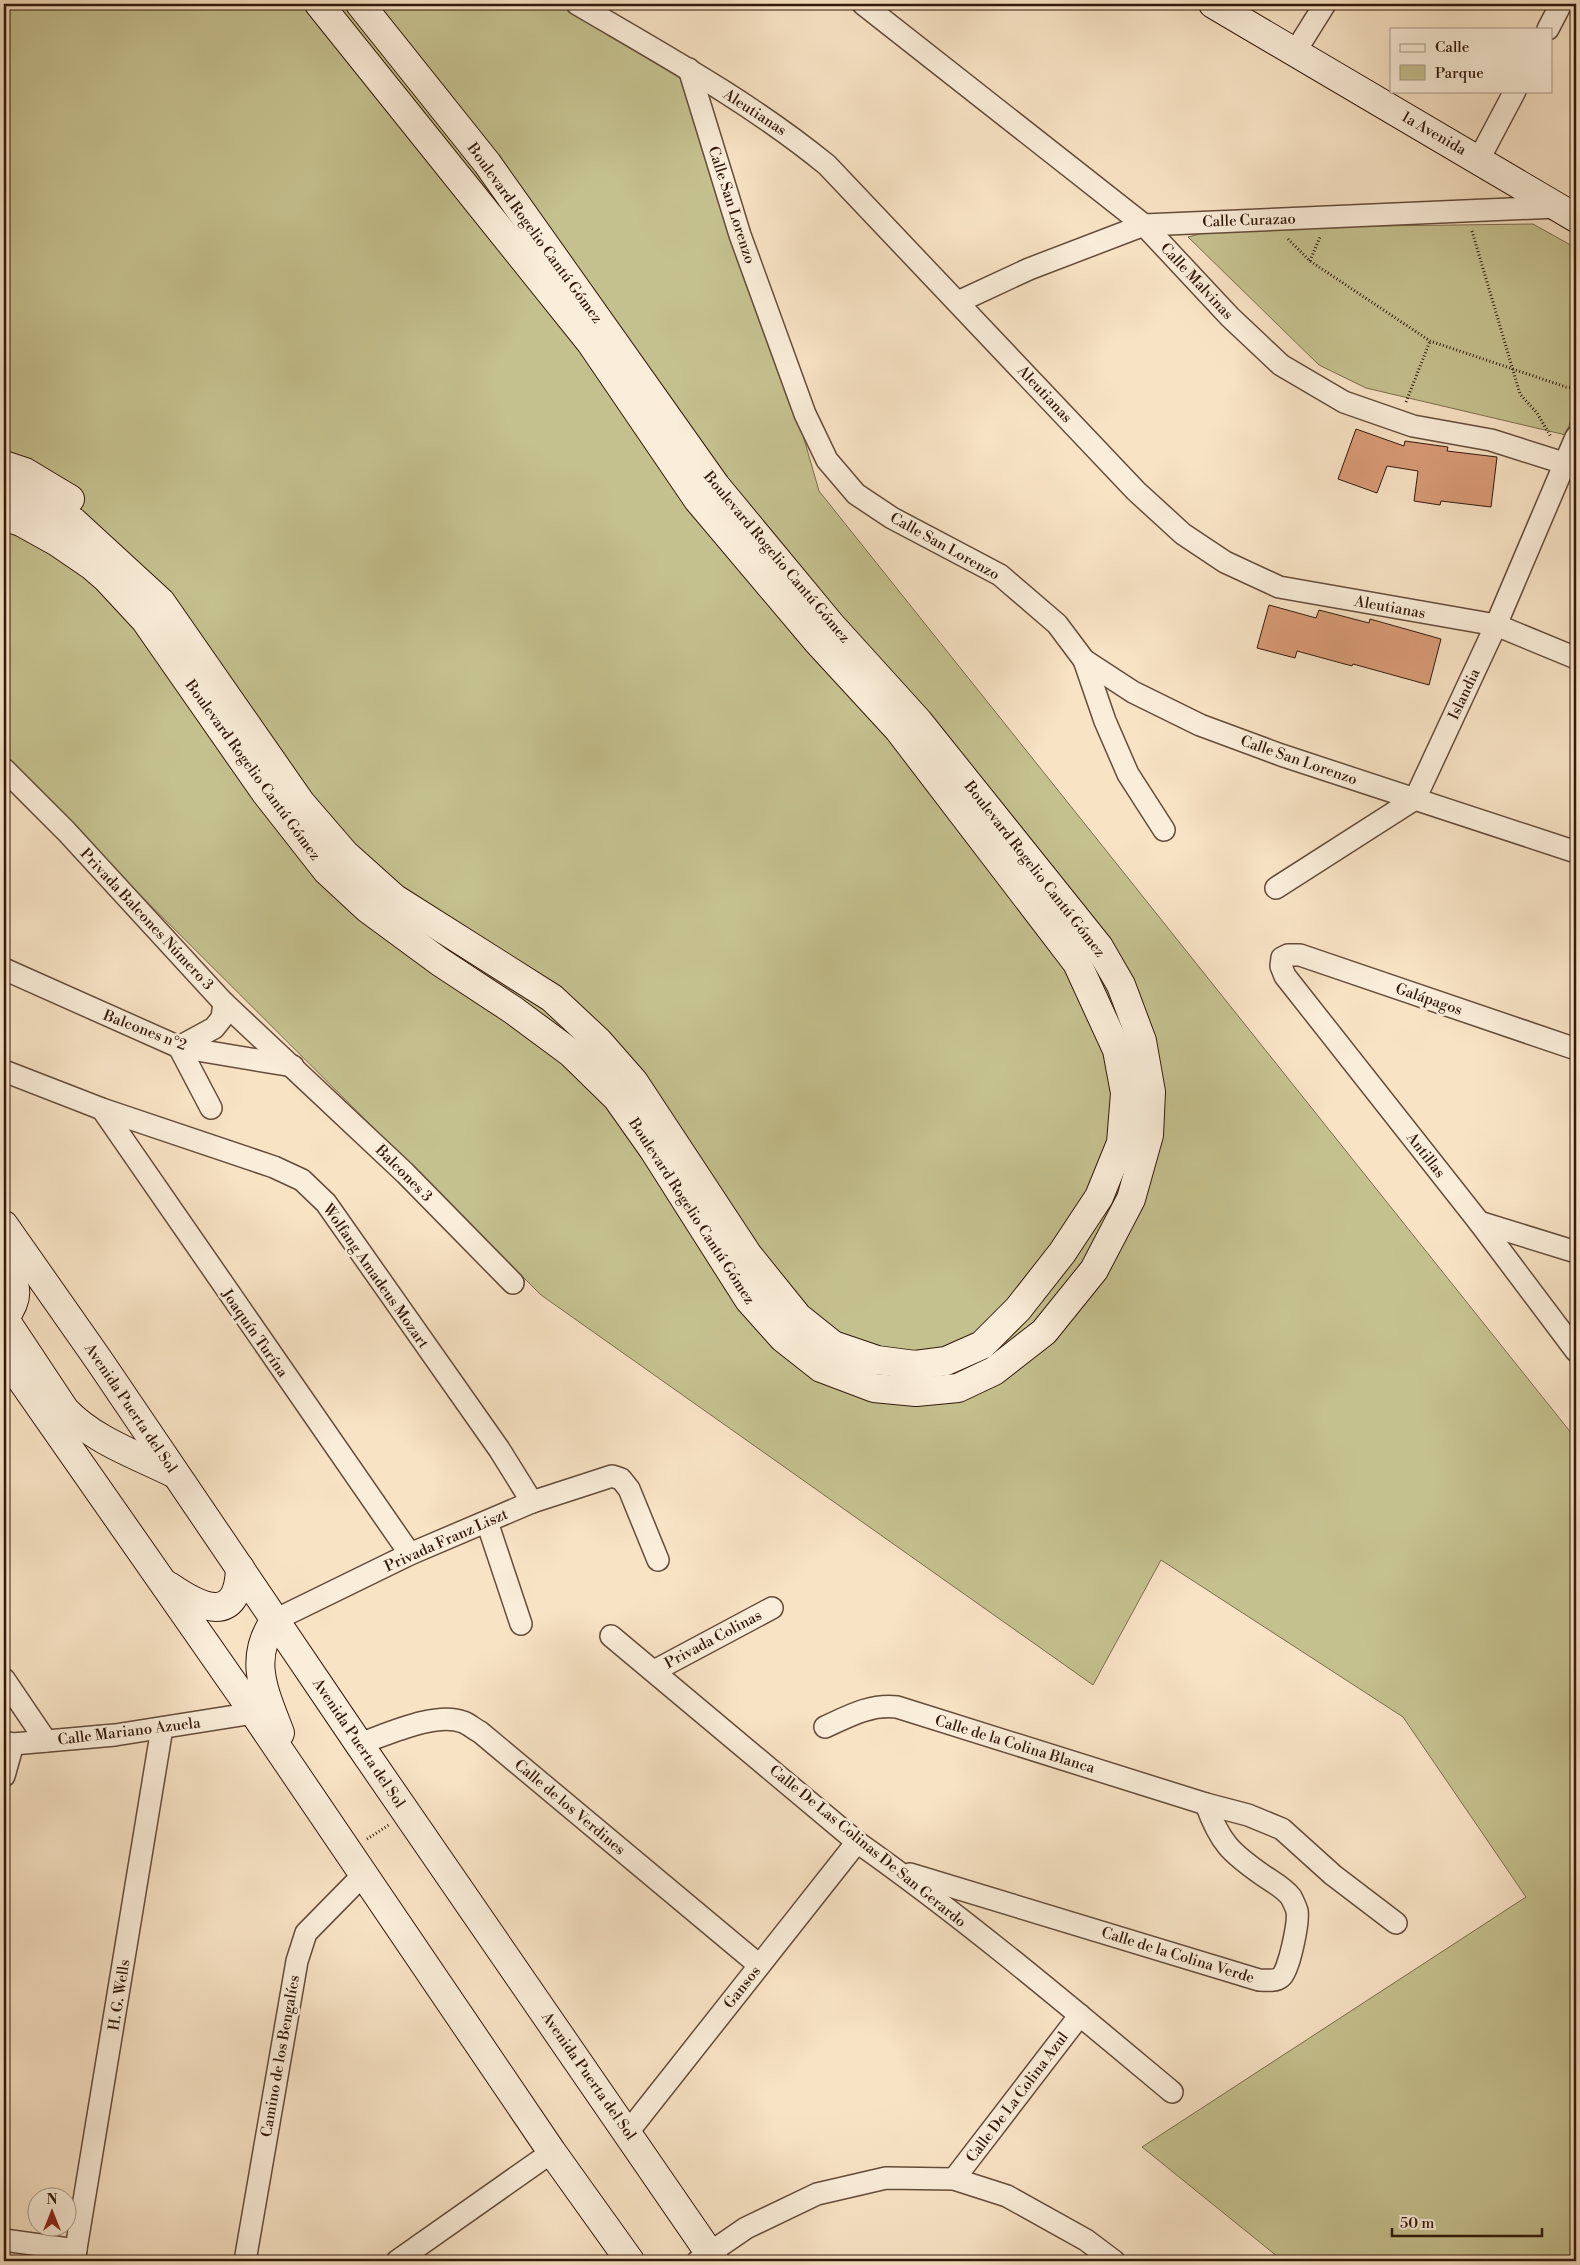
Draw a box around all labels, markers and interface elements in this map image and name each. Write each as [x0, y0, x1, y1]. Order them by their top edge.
legend [1390, 28, 1552, 92]
text: Calle [1435, 38, 1469, 57]
text: Parque [1435, 64, 1484, 83]
street label: Aleutianas [719, 84, 790, 140]
street label: 1a Avenida [1398, 107, 1470, 160]
street label: Boulevard Rogelio Cantú Gómez [462, 139, 606, 327]
street label: Calle San Lorenzo [704, 144, 759, 266]
street label: Calle Curazao [1202, 209, 1296, 232]
street label: Calle Malvinas [1156, 239, 1237, 324]
street label: Aleutianas [1013, 361, 1076, 427]
street label: Boulevard Rogelio Cantú Gómez [699, 467, 854, 647]
street label: Calle San Lorenzo [887, 508, 1003, 584]
street label: Aleutianas [1352, 592, 1427, 623]
street label: Islandia [1444, 665, 1485, 723]
street label: Boulevard Rogelio Cantú Gómez [180, 676, 324, 864]
street label: Calle San Lorenzo [1238, 732, 1360, 789]
street label: Boulevard Rogelio Cantú Gómez [959, 777, 1109, 961]
street label: Privada Balcones Número 3 [76, 844, 217, 994]
street label: Galápagos [1393, 979, 1465, 1020]
street label: Balcones n°2 [100, 1006, 189, 1055]
street label: Boulevard Rogelio Cantú Gómez [624, 1114, 759, 1308]
street label: Antillas [1401, 1128, 1449, 1182]
street label: Balcones 3 [370, 1140, 436, 1206]
street label: Wolfang Amadeus Mozart [318, 1199, 433, 1353]
street label: Joaquín Turína [217, 1285, 292, 1381]
street label: Avenida Puerta del Sol [80, 1339, 181, 1477]
street label: Privada Franz Liszt [382, 1504, 511, 1576]
street label: Privada Colinas [661, 1606, 765, 1673]
street label: Avenida Puerta del Sol [308, 1674, 409, 1812]
street label: Calle de la Colina Blanca [933, 1711, 1097, 1778]
street label: Calle Mariano Azuela [57, 1713, 202, 1750]
street label: Calle de los Verdines [510, 1755, 629, 1859]
street label: Calle De Las Colinas De San Gerardo [765, 1761, 970, 1932]
street label: Calle de la Colina Verde [1099, 1923, 1257, 1988]
street label: H. G. Wells [105, 1958, 134, 2032]
street label: Gansos [720, 1962, 765, 2013]
street label: Camino de los Bengalíes [257, 1974, 304, 2139]
street label: Avenida Puerta del Sol [537, 2008, 640, 2145]
street label: Calle De La Colina Azul [962, 2028, 1073, 2166]
north arrow [28, 2188, 78, 2238]
text: N [46, 2191, 58, 2209]
scale bar [1392, 2205, 1542, 2237]
text: 50 m [1400, 2214, 1434, 2233]

